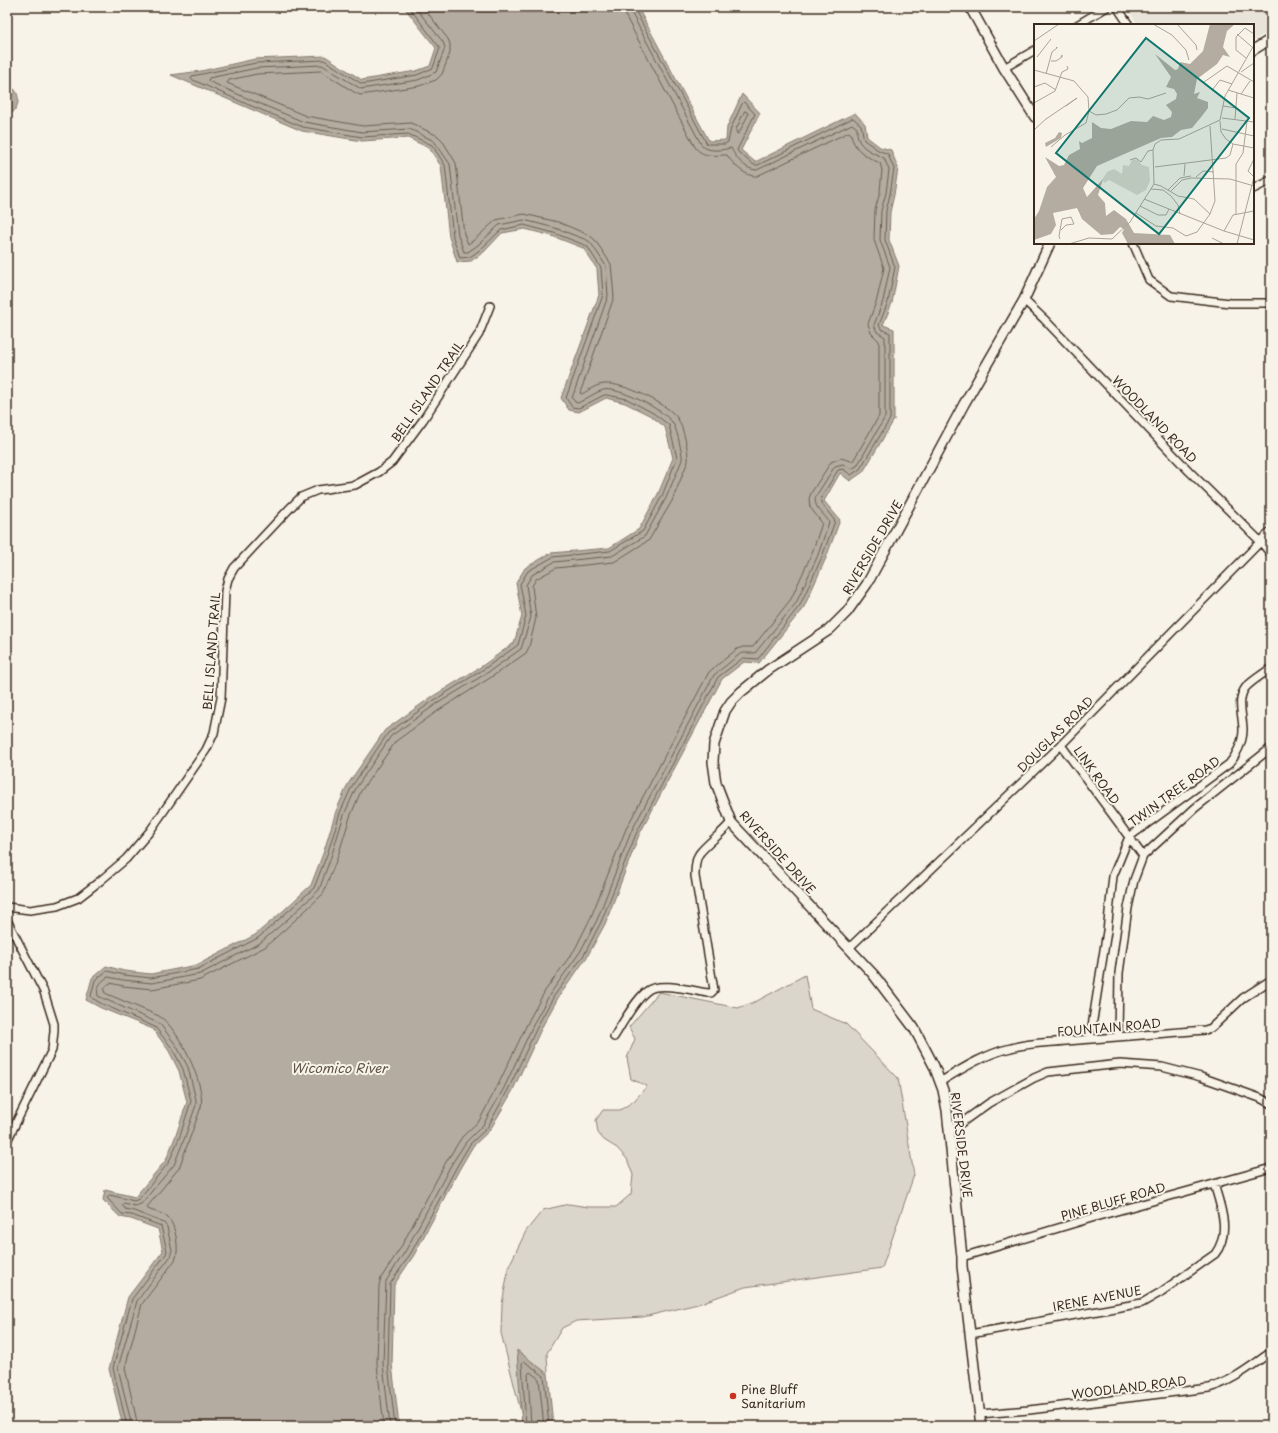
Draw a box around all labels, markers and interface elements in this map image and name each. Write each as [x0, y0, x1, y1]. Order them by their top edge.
inset map [1034, 24, 1254, 244]
street label: BELL ISLAND TRAIL [386, 337, 468, 445]
street label: WOODLAND ROAD [1108, 371, 1202, 467]
street label: RIVERSIDE DRIVE [838, 496, 906, 598]
street label: BELL ISLAND TRAIL [198, 591, 224, 711]
street label: DOUGLAS ROAD [1013, 692, 1097, 776]
street label: LINK ROAD [1070, 742, 1124, 808]
street label: TWIN TREE ROAD [1124, 752, 1224, 830]
street label: RIVERSIDE DRIVE [736, 806, 820, 898]
street label: FOUNTAIN ROAD [1056, 1013, 1162, 1041]
water label: Wicomico River [291, 1058, 389, 1077]
street label: RIVERSIDE DRIVE [947, 1091, 977, 1199]
street label: PINE BLUFF ROAD [1059, 1177, 1167, 1225]
street label: IRENE AVENUE [1051, 1281, 1143, 1315]
street label: WOODLAND ROAD [1070, 1371, 1188, 1403]
place label: Pine Bluff Sanitarium [741, 1380, 806, 1412]
marker: Pine Bluff Sanitarium [728, 1391, 738, 1401]

